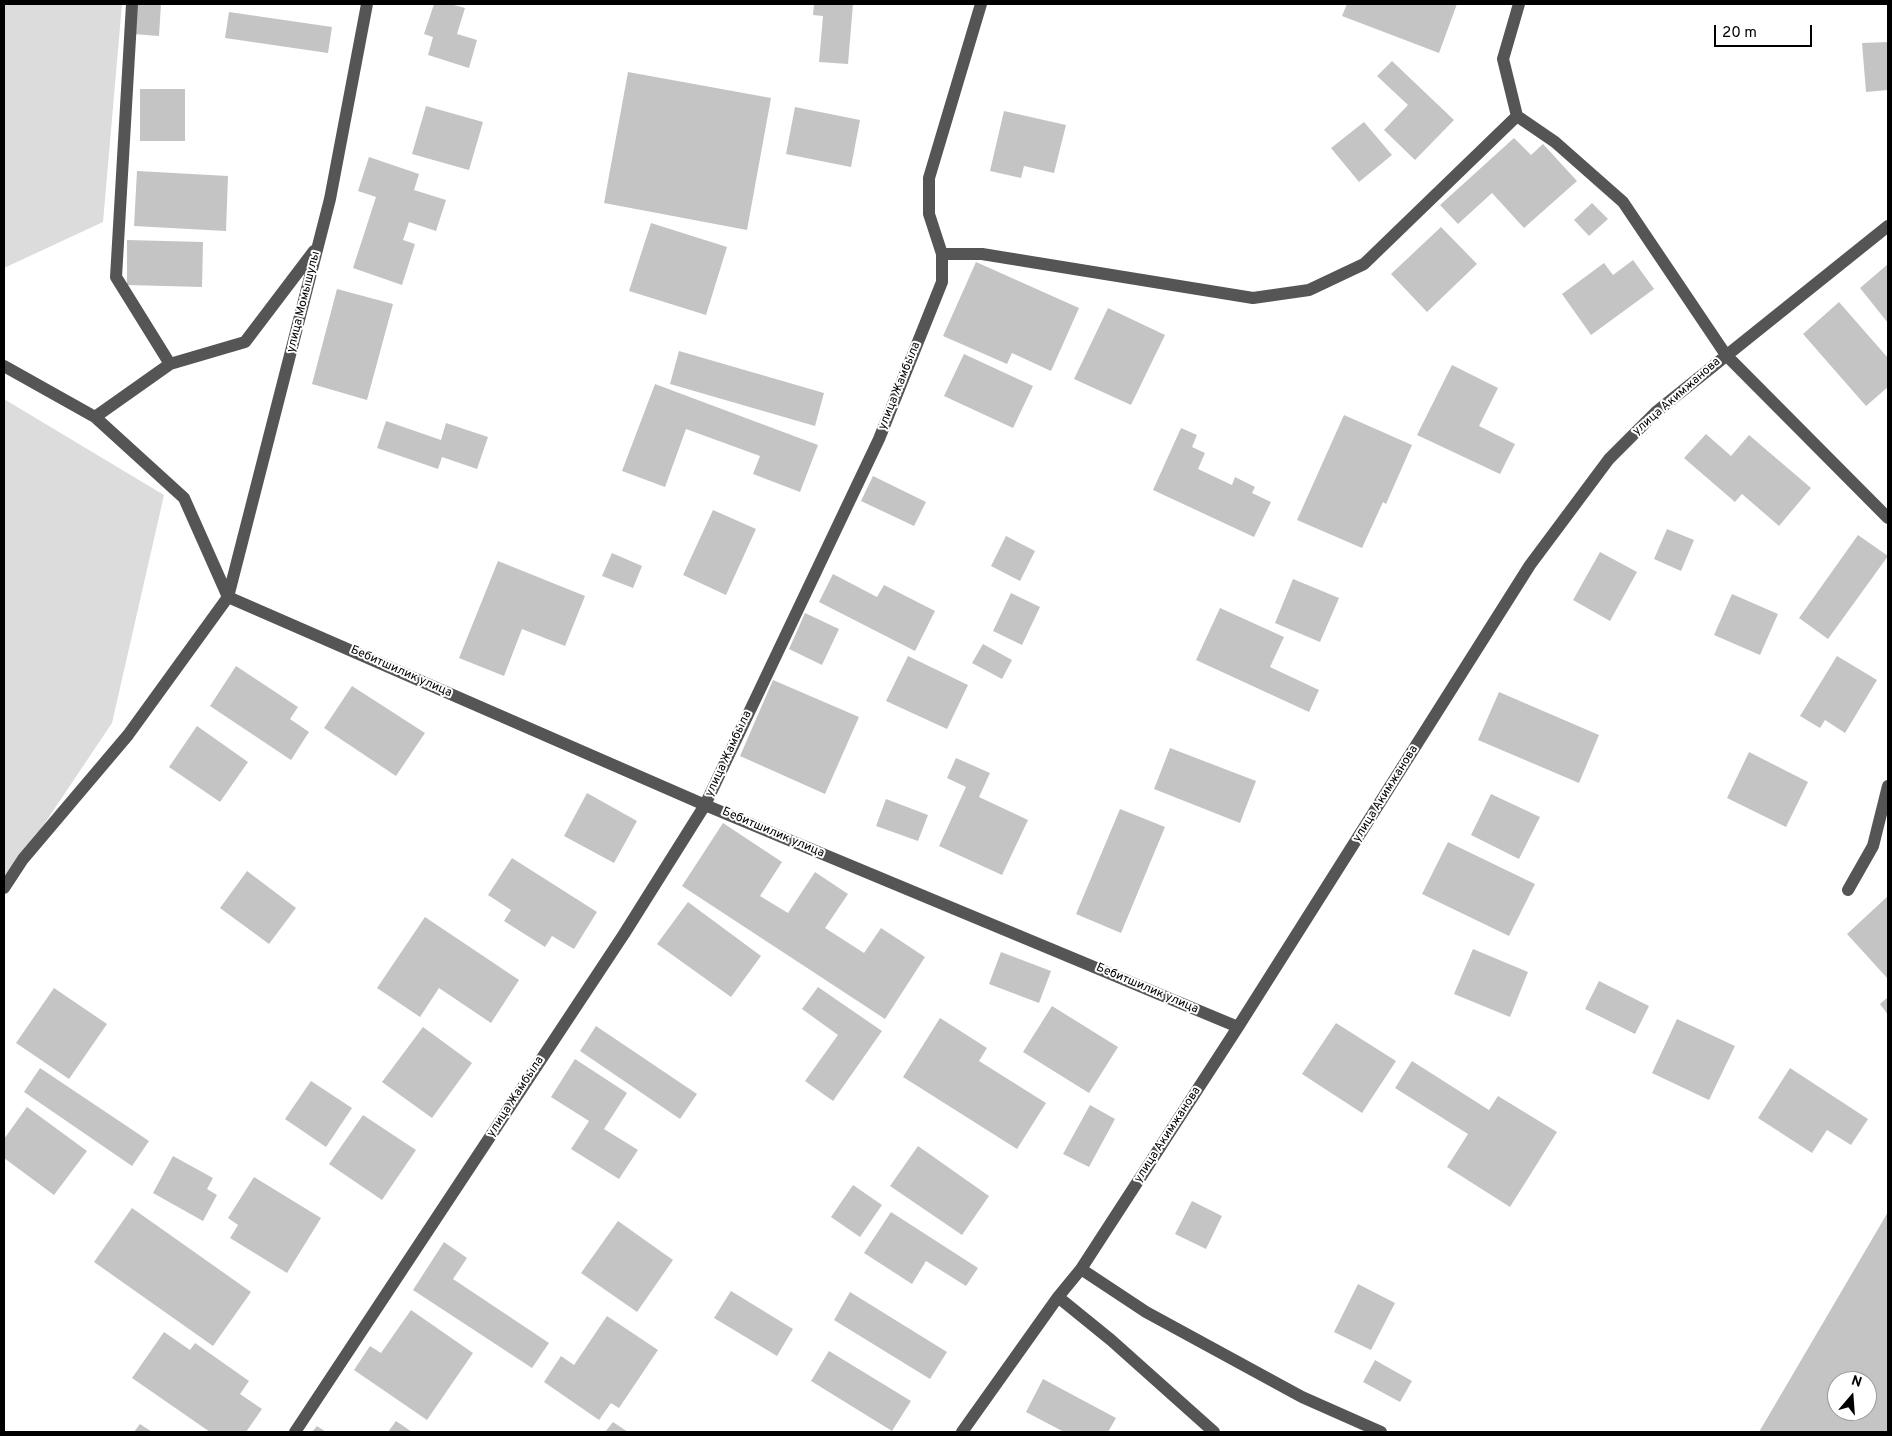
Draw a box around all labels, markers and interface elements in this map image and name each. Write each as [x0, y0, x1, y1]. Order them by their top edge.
scale bar [1717, 15, 1814, 47]
text: 20 m [1722, 24, 1757, 43]
street label: улица Момышулы [284, 250, 324, 354]
street label: улица Жамбыла [876, 340, 924, 432]
street label: улица Акимжанова [1630, 355, 1724, 439]
street label: Бебитшилик улица [348, 643, 454, 701]
street label: улица Жамбыла [703, 709, 755, 799]
street label: улица Акимжанова [1350, 743, 1422, 845]
street label: Бебитшилик улица [720, 805, 826, 861]
street label: Бебитшилик улица [1094, 961, 1200, 1017]
street label: улица Жамбыла [485, 1054, 547, 1140]
street label: улица Акимжанова [1132, 1084, 1204, 1186]
north arrow [1827, 1371, 1877, 1421]
text: N [1849, 1373, 1864, 1392]

